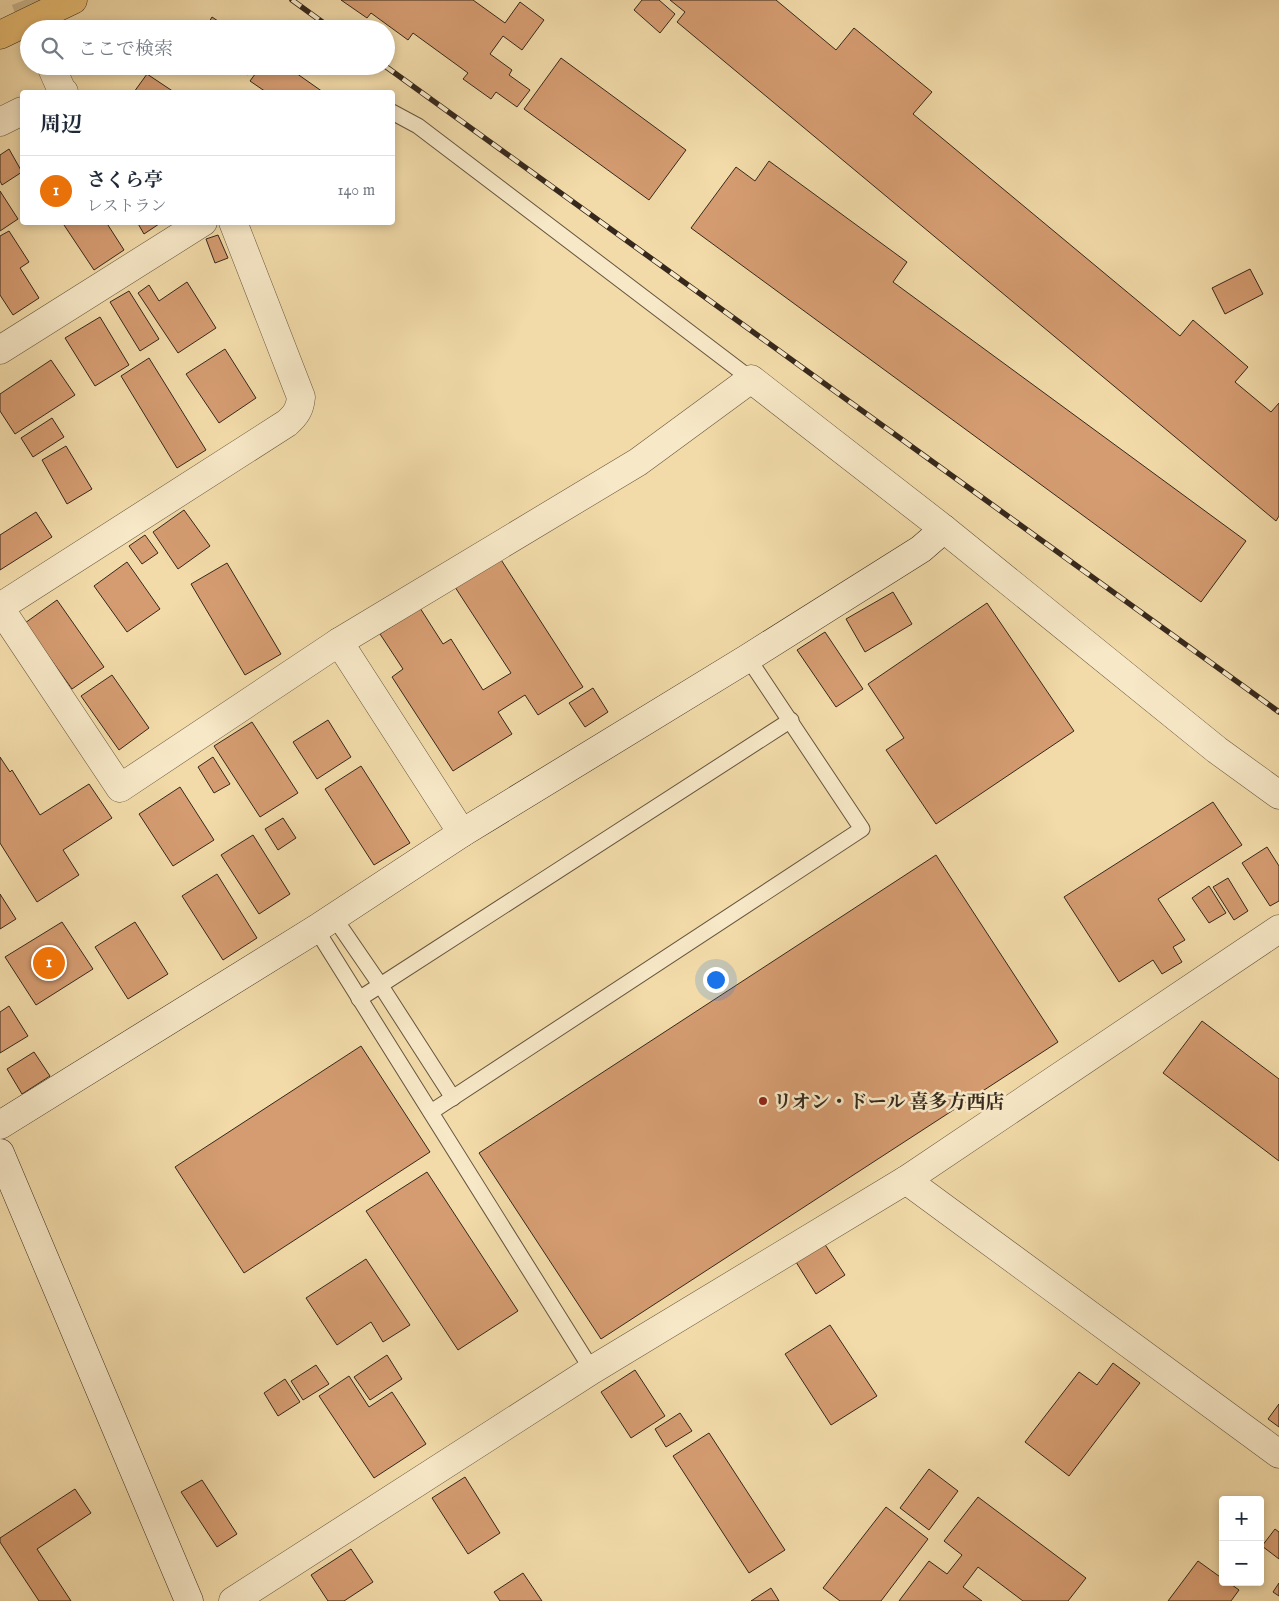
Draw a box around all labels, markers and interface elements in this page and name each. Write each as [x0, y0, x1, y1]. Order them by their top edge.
search box [20, 20, 395, 75]
icon: search [38, 34, 66, 62]
text: ここで検索 [78, 38, 173, 62]
text: 周辺 [40, 112, 82, 139]
text: さくら亭 [87, 169, 163, 193]
text: 1 [53, 181, 59, 201]
text: 140 m [337, 181, 375, 201]
text: レストラン [87, 197, 167, 217]
pin: 1 [33, 944, 65, 982]
your location [703, 967, 729, 993]
place label: リオン・ドール 喜多方西店 [773, 1091, 1005, 1115]
marker: リオン・ドール 喜多方西店 [757, 1095, 769, 1107]
map controls [1219, 1496, 1264, 1586]
button: + [1219, 1496, 1264, 1541]
button: − [1219, 1541, 1264, 1586]

